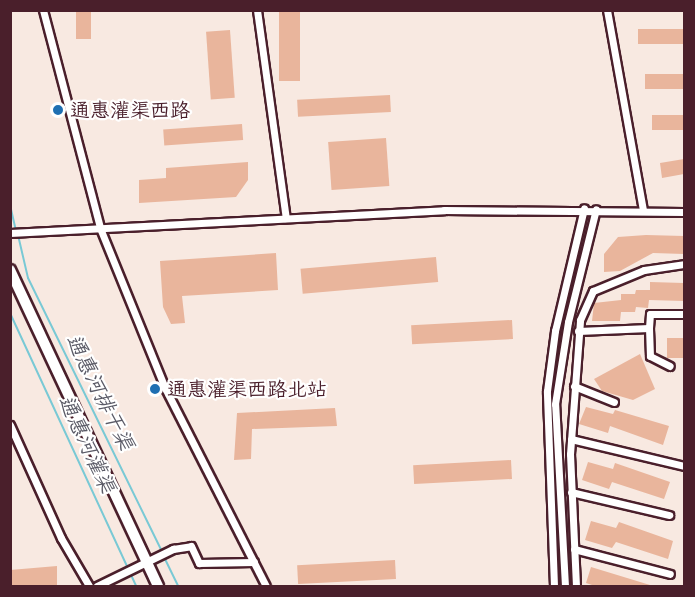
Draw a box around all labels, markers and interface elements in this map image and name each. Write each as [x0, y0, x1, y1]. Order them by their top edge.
place label: 通惠灌渠西路 [70, 98, 190, 122]
marker: 通惠灌渠西路 [51, 103, 65, 117]
water label: 通惠河排干渠 [61, 330, 139, 454]
place label: 通惠灌渠西路北站 [167, 377, 327, 401]
marker: 通惠灌渠西路北站 [148, 382, 162, 396]
water label: 通惠河灌渠 [53, 391, 121, 497]

